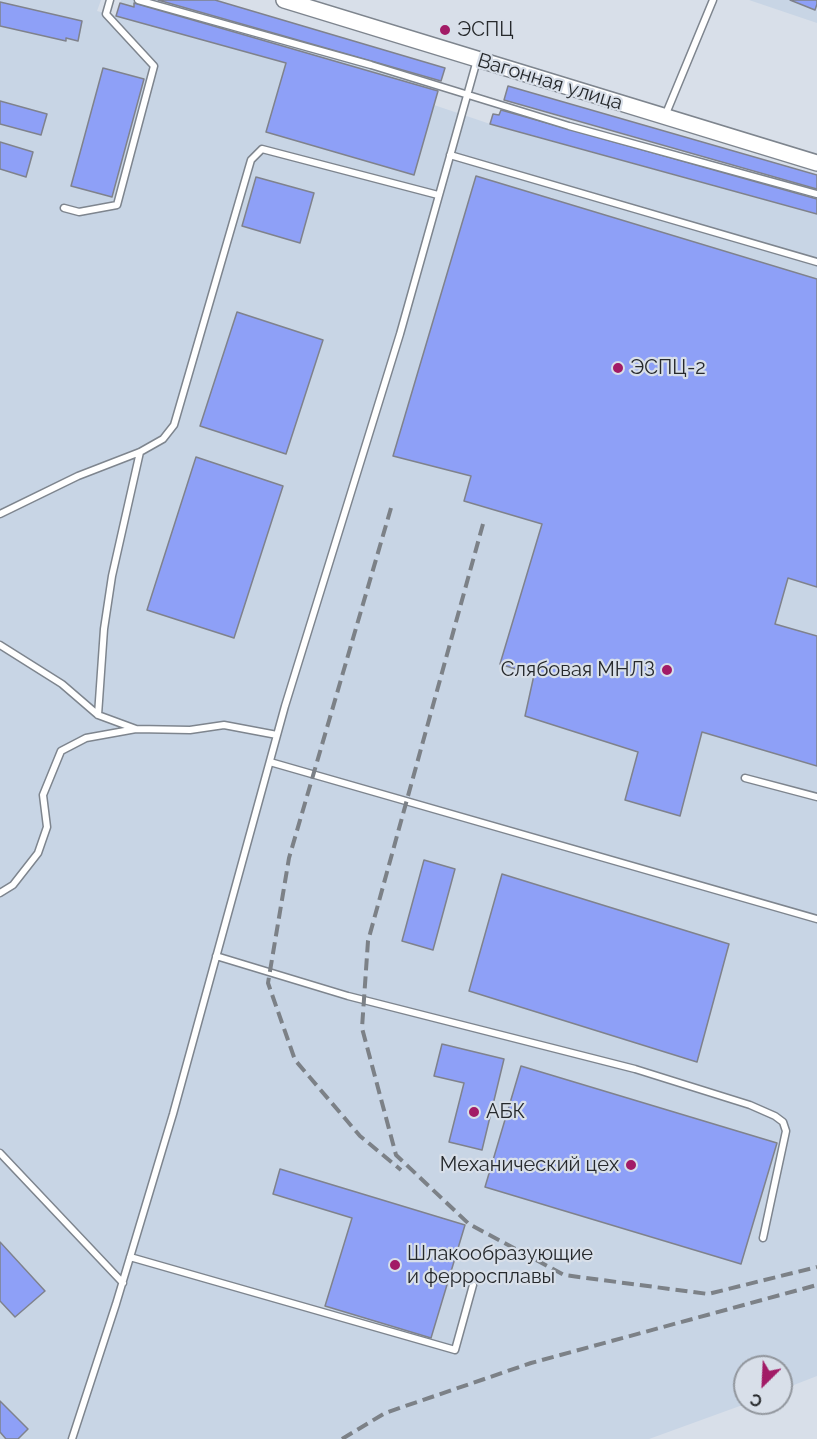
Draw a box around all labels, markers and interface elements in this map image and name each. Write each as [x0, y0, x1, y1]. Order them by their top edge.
place label: ЭСПЦ [457, 18, 514, 42]
marker: ЭСПЦ [438, 23, 452, 37]
street label: Вагонная улица [475, 49, 625, 115]
place label: ЭСПЦ-2 [630, 356, 706, 380]
marker: ЭСПЦ-2 [611, 361, 625, 375]
place label: Слябовая МНЛЗ [501, 658, 655, 682]
marker: Слябовая МНЛЗ [660, 663, 674, 677]
place label: АБК [486, 1100, 525, 1124]
marker: АБК [467, 1105, 481, 1119]
place label: Механический цех [440, 1153, 619, 1177]
marker: Механический цех [624, 1158, 638, 1172]
place label: Шлакообразующие и ферросплавы [407, 1242, 593, 1289]
marker: Шлакообразующие и ферросплавы [388, 1258, 402, 1272]
north arrow [733, 1355, 793, 1415]
text: С [747, 1389, 765, 1411]

